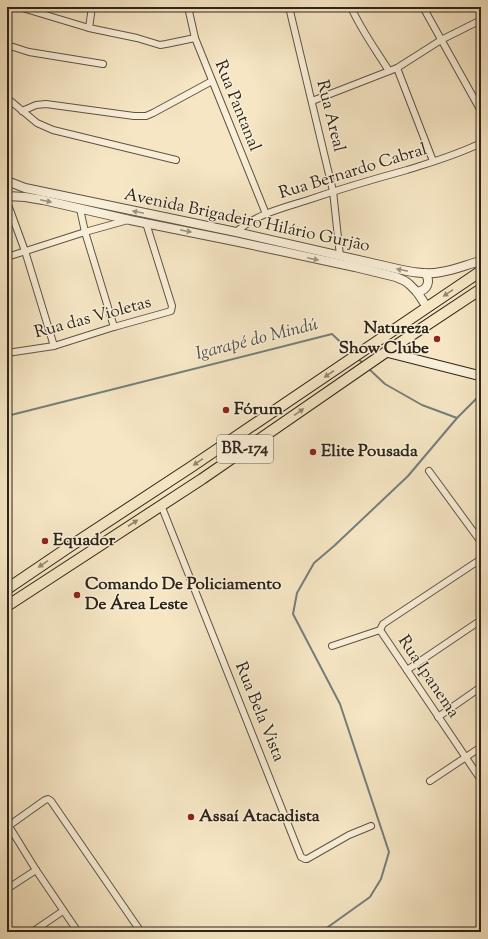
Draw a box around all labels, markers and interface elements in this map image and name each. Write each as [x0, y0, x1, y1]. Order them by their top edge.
street label: Rua Pantanal [208, 57, 266, 155]
street label: Rua Areal [309, 78, 351, 155]
street label: Rua Bernardo Cabral [276, 138, 430, 206]
street label: Avenida Brigadeiro Hilário Gurjão [122, 183, 372, 259]
one-way arrow [39, 198, 52, 204]
one-way arrow [132, 208, 144, 214]
one-way arrow [180, 229, 192, 235]
one-way arrow [307, 256, 320, 262]
one-way arrow [396, 266, 408, 272]
one-way arrow [443, 289, 454, 297]
street label: Rua das Violetas [32, 291, 154, 345]
water label: Igarapé do Mindú [193, 312, 321, 368]
place label: Natureza Show Clube [339, 317, 429, 361]
marker: Natureza Show Clube [432, 334, 442, 344]
one-way arrow [323, 370, 335, 377]
place label: Fórum [234, 398, 284, 422]
marker: Fórum [221, 405, 231, 415]
one-way arrow [294, 408, 305, 416]
road number: BR-174 [217, 435, 273, 463]
place label: Elite Pousada [321, 440, 418, 464]
marker: Elite Pousada [308, 447, 318, 457]
one-way arrow [193, 458, 203, 466]
one-way arrow [128, 519, 138, 527]
place label: Equador [53, 529, 116, 553]
marker: Equador [40, 536, 50, 546]
one-way arrow [37, 561, 49, 568]
place label: Comando De Policiamento De Área Leste [85, 573, 281, 617]
marker: Comando De Policiamento De Área Leste [72, 590, 82, 600]
street label: Rua Ipanema [391, 631, 465, 723]
street label: Rua Bela Vista [228, 659, 290, 766]
place label: Assaí Atacadista [199, 805, 320, 829]
marker: Assaí Atacadista [186, 812, 196, 822]

